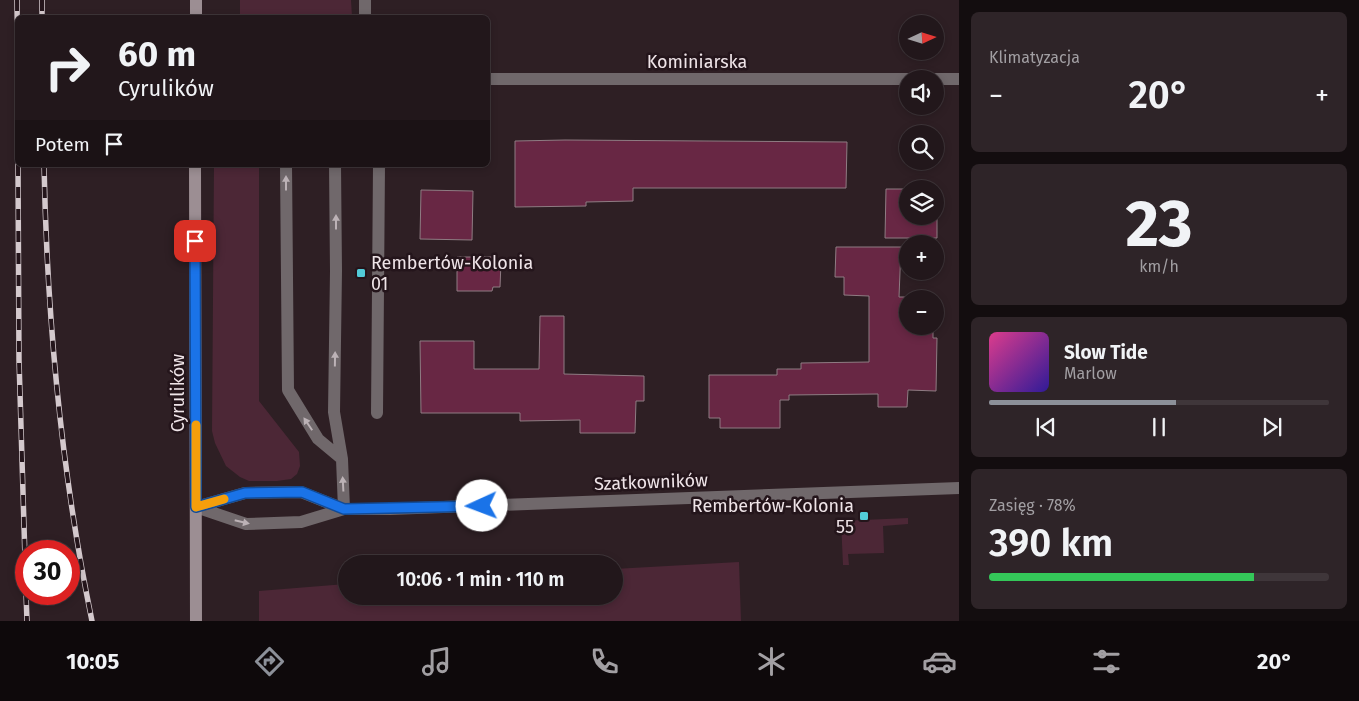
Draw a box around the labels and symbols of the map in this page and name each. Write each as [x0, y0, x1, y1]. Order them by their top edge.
north arrow [899, 15, 944, 60]
street label: Kominiarska [647, 51, 747, 73]
one-way arrow [282, 175, 290, 191]
one-way arrow [332, 214, 340, 230]
pin [174, 220, 216, 262]
place label: Rembertów-Kolonia 01 [371, 252, 533, 295]
marker: Rembertów-Kolonia 01 [355, 267, 367, 279]
one-way arrow [331, 351, 339, 367]
street label: Cyrulików [167, 354, 189, 432]
one-way arrow [303, 418, 313, 431]
street label: Szatkowników [594, 469, 708, 495]
one-way arrow [338, 476, 346, 492]
position arrow [455, 479, 507, 531]
place label: Rembertów-Kolonia 55 [692, 495, 854, 538]
marker: Rembertów-Kolonia 55 [858, 510, 870, 522]
one-way arrow [235, 518, 250, 526]
speed limit sign: 30 [15, 540, 80, 605]

